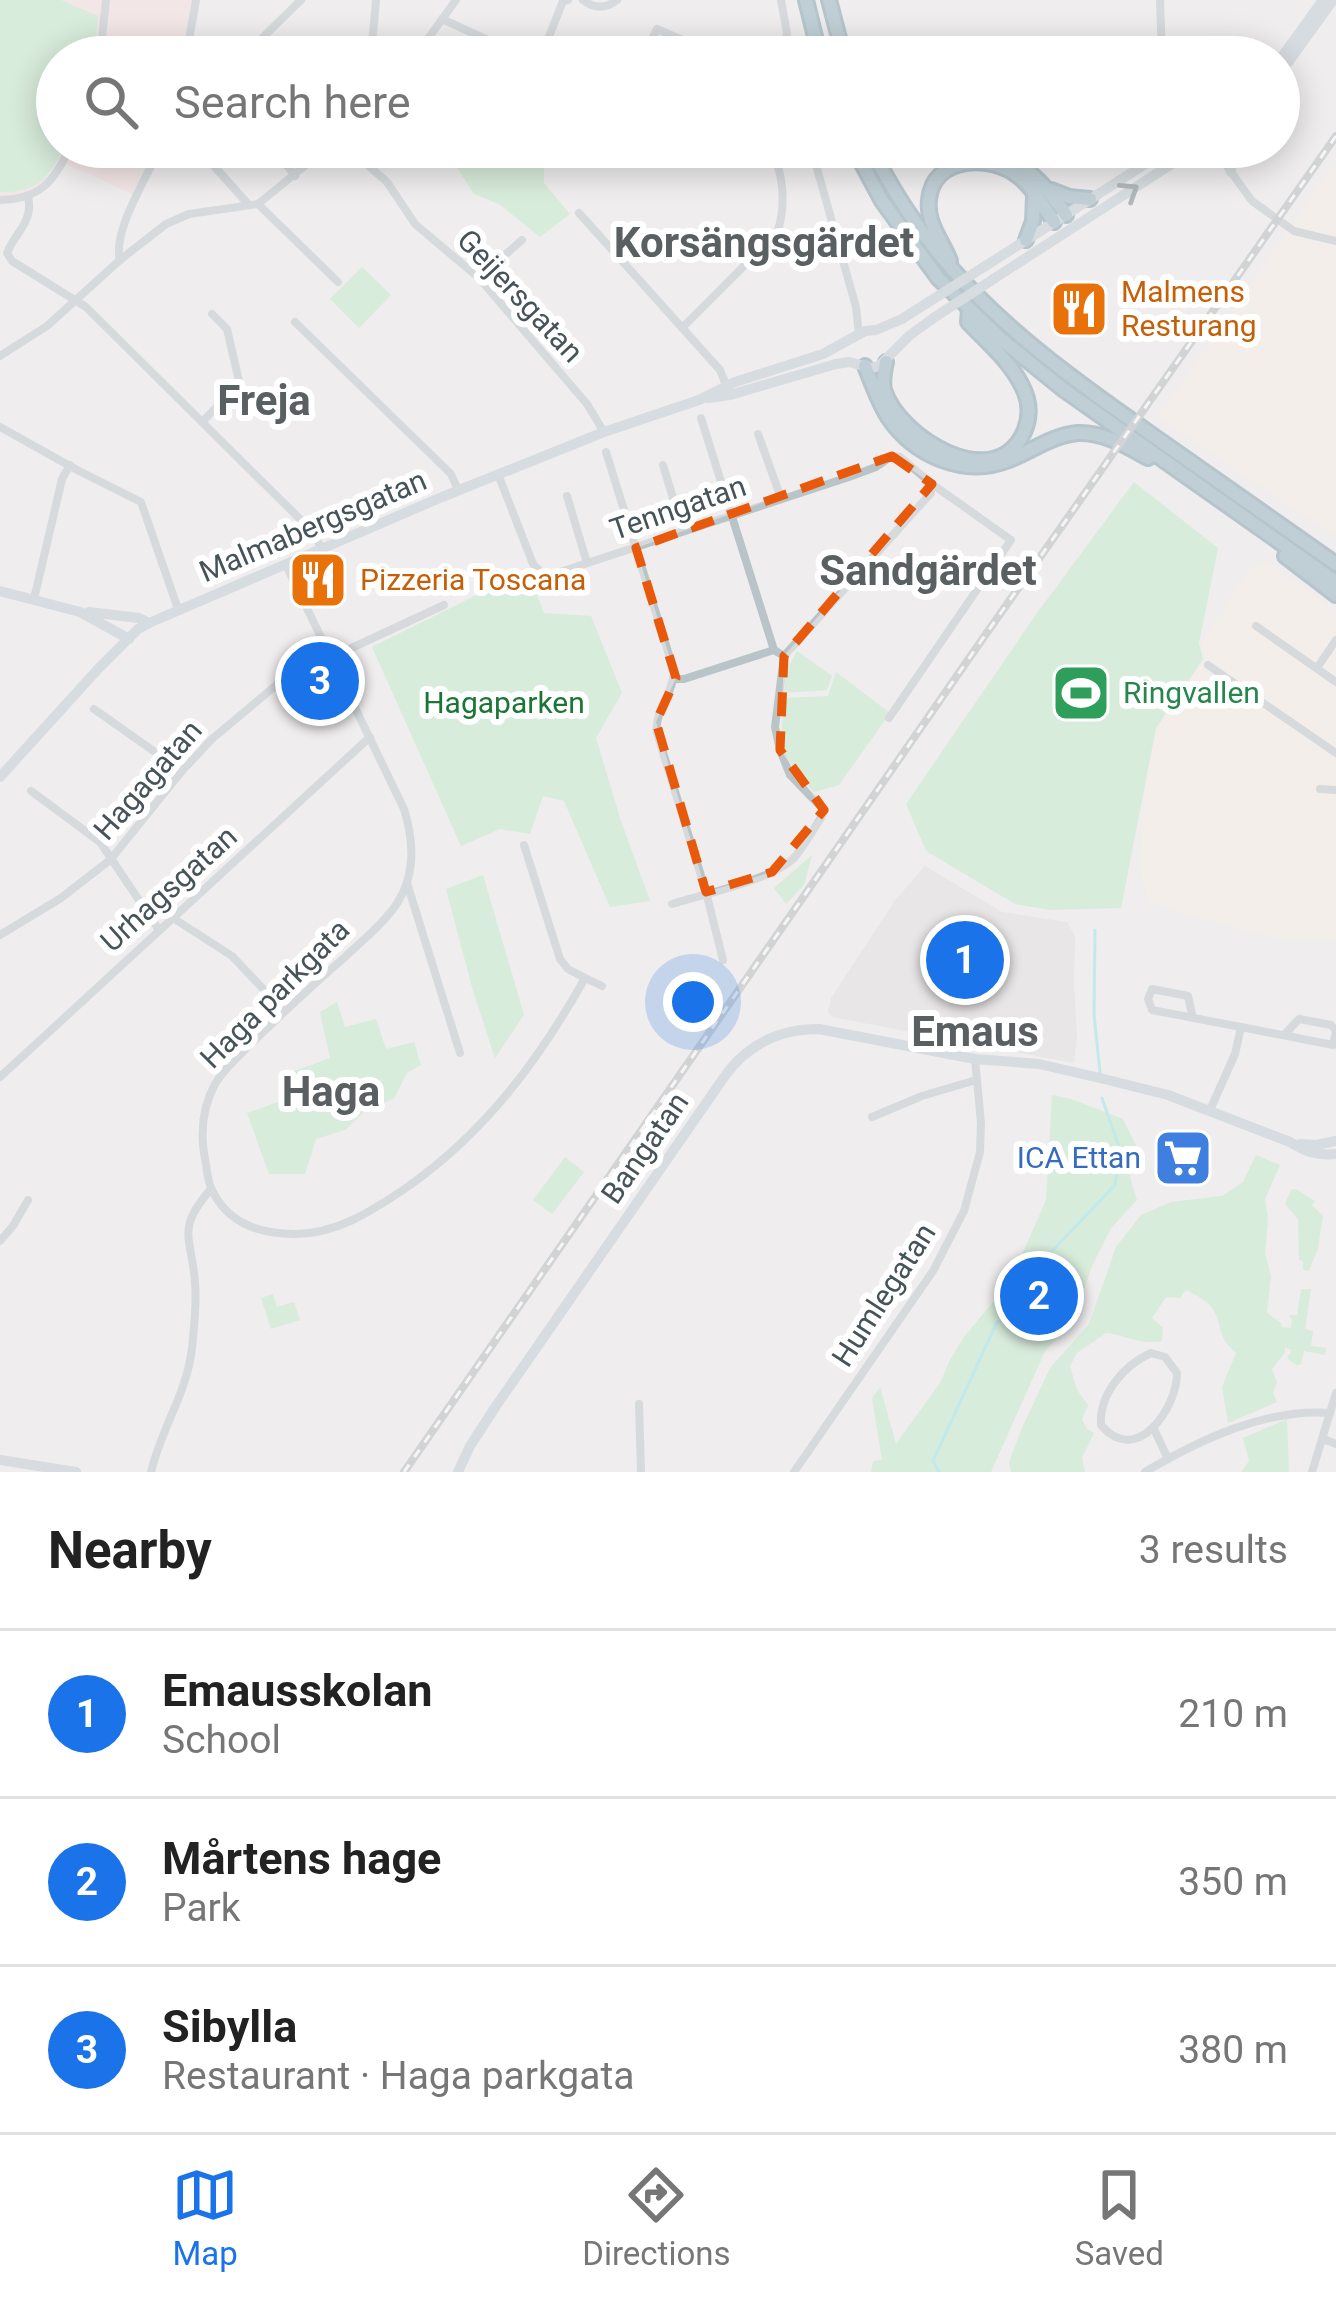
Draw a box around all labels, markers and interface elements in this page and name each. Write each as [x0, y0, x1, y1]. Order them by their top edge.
search box [36, 36, 1300, 168]
icon: search [78, 69, 144, 135]
text: Search here [174, 76, 411, 129]
one-way arrow [1117, 183, 1139, 205]
district label: Korsängsgärdet [614, 218, 914, 267]
street label: Geijersgatan [450, 222, 591, 369]
place label: Malmens Resturang [1121, 274, 1257, 343]
restaurant icon: Malmens Resturang [1048, 278, 1110, 340]
district label: Freja [217, 376, 311, 425]
street label: Malmabergsgatan [194, 462, 432, 589]
street label: Tenngatan [605, 468, 750, 547]
district label: Sandgärdet [819, 546, 1037, 595]
restaurant icon: Pizzeria Toscana [287, 549, 349, 611]
place label: Pizzeria Toscana [360, 562, 586, 597]
pin: 3 [281, 636, 359, 726]
sports icon: Ringvallen [1050, 662, 1112, 724]
place label: Ringvallen [1123, 675, 1260, 710]
park label: Hagaparken [423, 685, 585, 720]
street label: Hagagatan [86, 713, 209, 847]
street label: Urhagsgatan [94, 819, 244, 959]
street label: Haga parkgata [193, 912, 356, 1075]
pin: 1 [926, 915, 1004, 1005]
your location [663, 972, 723, 1032]
district label: Emaus [911, 1007, 1039, 1056]
district label: Haga [282, 1067, 380, 1116]
street label: Bangatan [594, 1085, 695, 1210]
supermarket icon: ICA Ettan [1152, 1127, 1214, 1189]
place label: ICA Ettan [1017, 1140, 1141, 1175]
street label: Humlegatan [824, 1217, 943, 1373]
pin: 2 [1000, 1251, 1078, 1341]
text: Nearby [48, 1521, 212, 1580]
text: 3 results [1139, 1527, 1288, 1573]
text: Emausskolan [162, 1664, 432, 1717]
text: 1 [76, 1691, 98, 1737]
text: 210 m [1178, 1691, 1288, 1737]
text: School [162, 1717, 281, 1763]
text: Mårtens hage [162, 1832, 441, 1885]
text: 2 [76, 1859, 98, 1905]
text: 350 m [1178, 1859, 1288, 1905]
text: Park [162, 1885, 241, 1931]
text: Sibylla [162, 2000, 297, 2053]
text: 3 [76, 2027, 98, 2073]
text: 380 m [1178, 2027, 1288, 2073]
text: Restaurant · Haga parkgata [162, 2053, 634, 2099]
tab: Map [172, 2162, 238, 2273]
tab: Directions [582, 2162, 731, 2273]
tab: Saved [1075, 2162, 1164, 2273]

